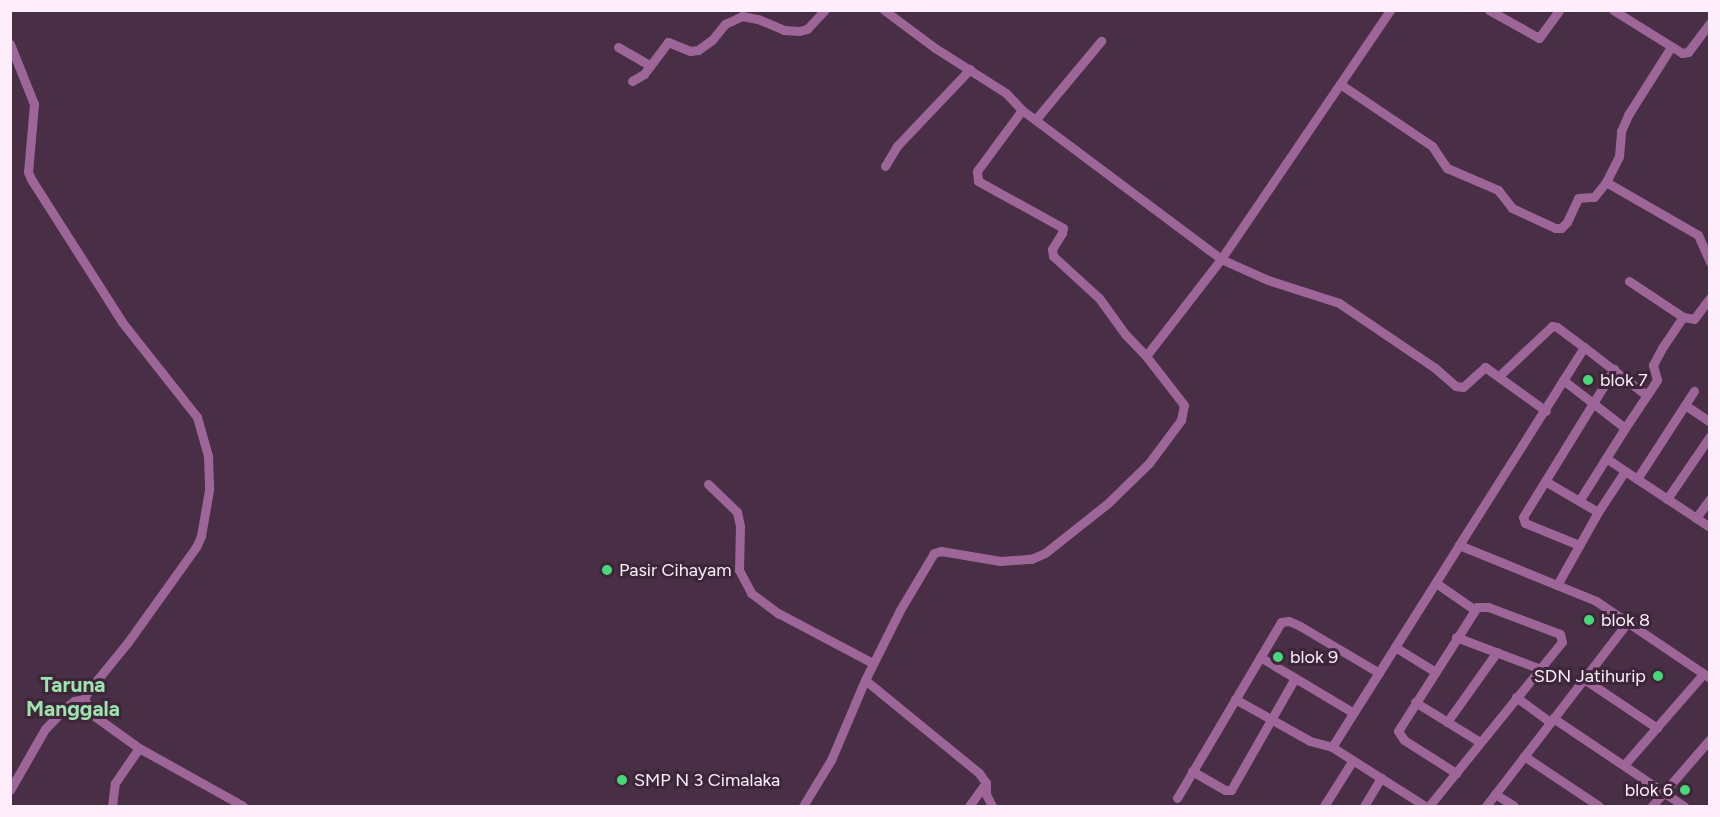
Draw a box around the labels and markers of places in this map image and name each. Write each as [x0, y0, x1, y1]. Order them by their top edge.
place label: blok 7 [1600, 369, 1648, 391]
marker: blok 7 [1581, 373, 1595, 387]
place label: Pasir Cihayam [619, 559, 732, 581]
marker: Pasir Cihayam [600, 563, 614, 577]
place label: blok 8 [1601, 609, 1650, 631]
marker: blok 8 [1582, 613, 1596, 627]
place label: blok 9 [1290, 646, 1338, 668]
marker: blok 9 [1271, 650, 1285, 664]
place label: SDN Jatihurip [1534, 665, 1646, 687]
marker: SDN Jatihurip [1651, 669, 1665, 683]
place label: SMP N 3 Cimalaka [634, 769, 780, 791]
marker: SMP N 3 Cimalaka [615, 773, 629, 787]
place label: blok 6 [1625, 779, 1673, 801]
marker: blok 6 [1678, 783, 1692, 797]

